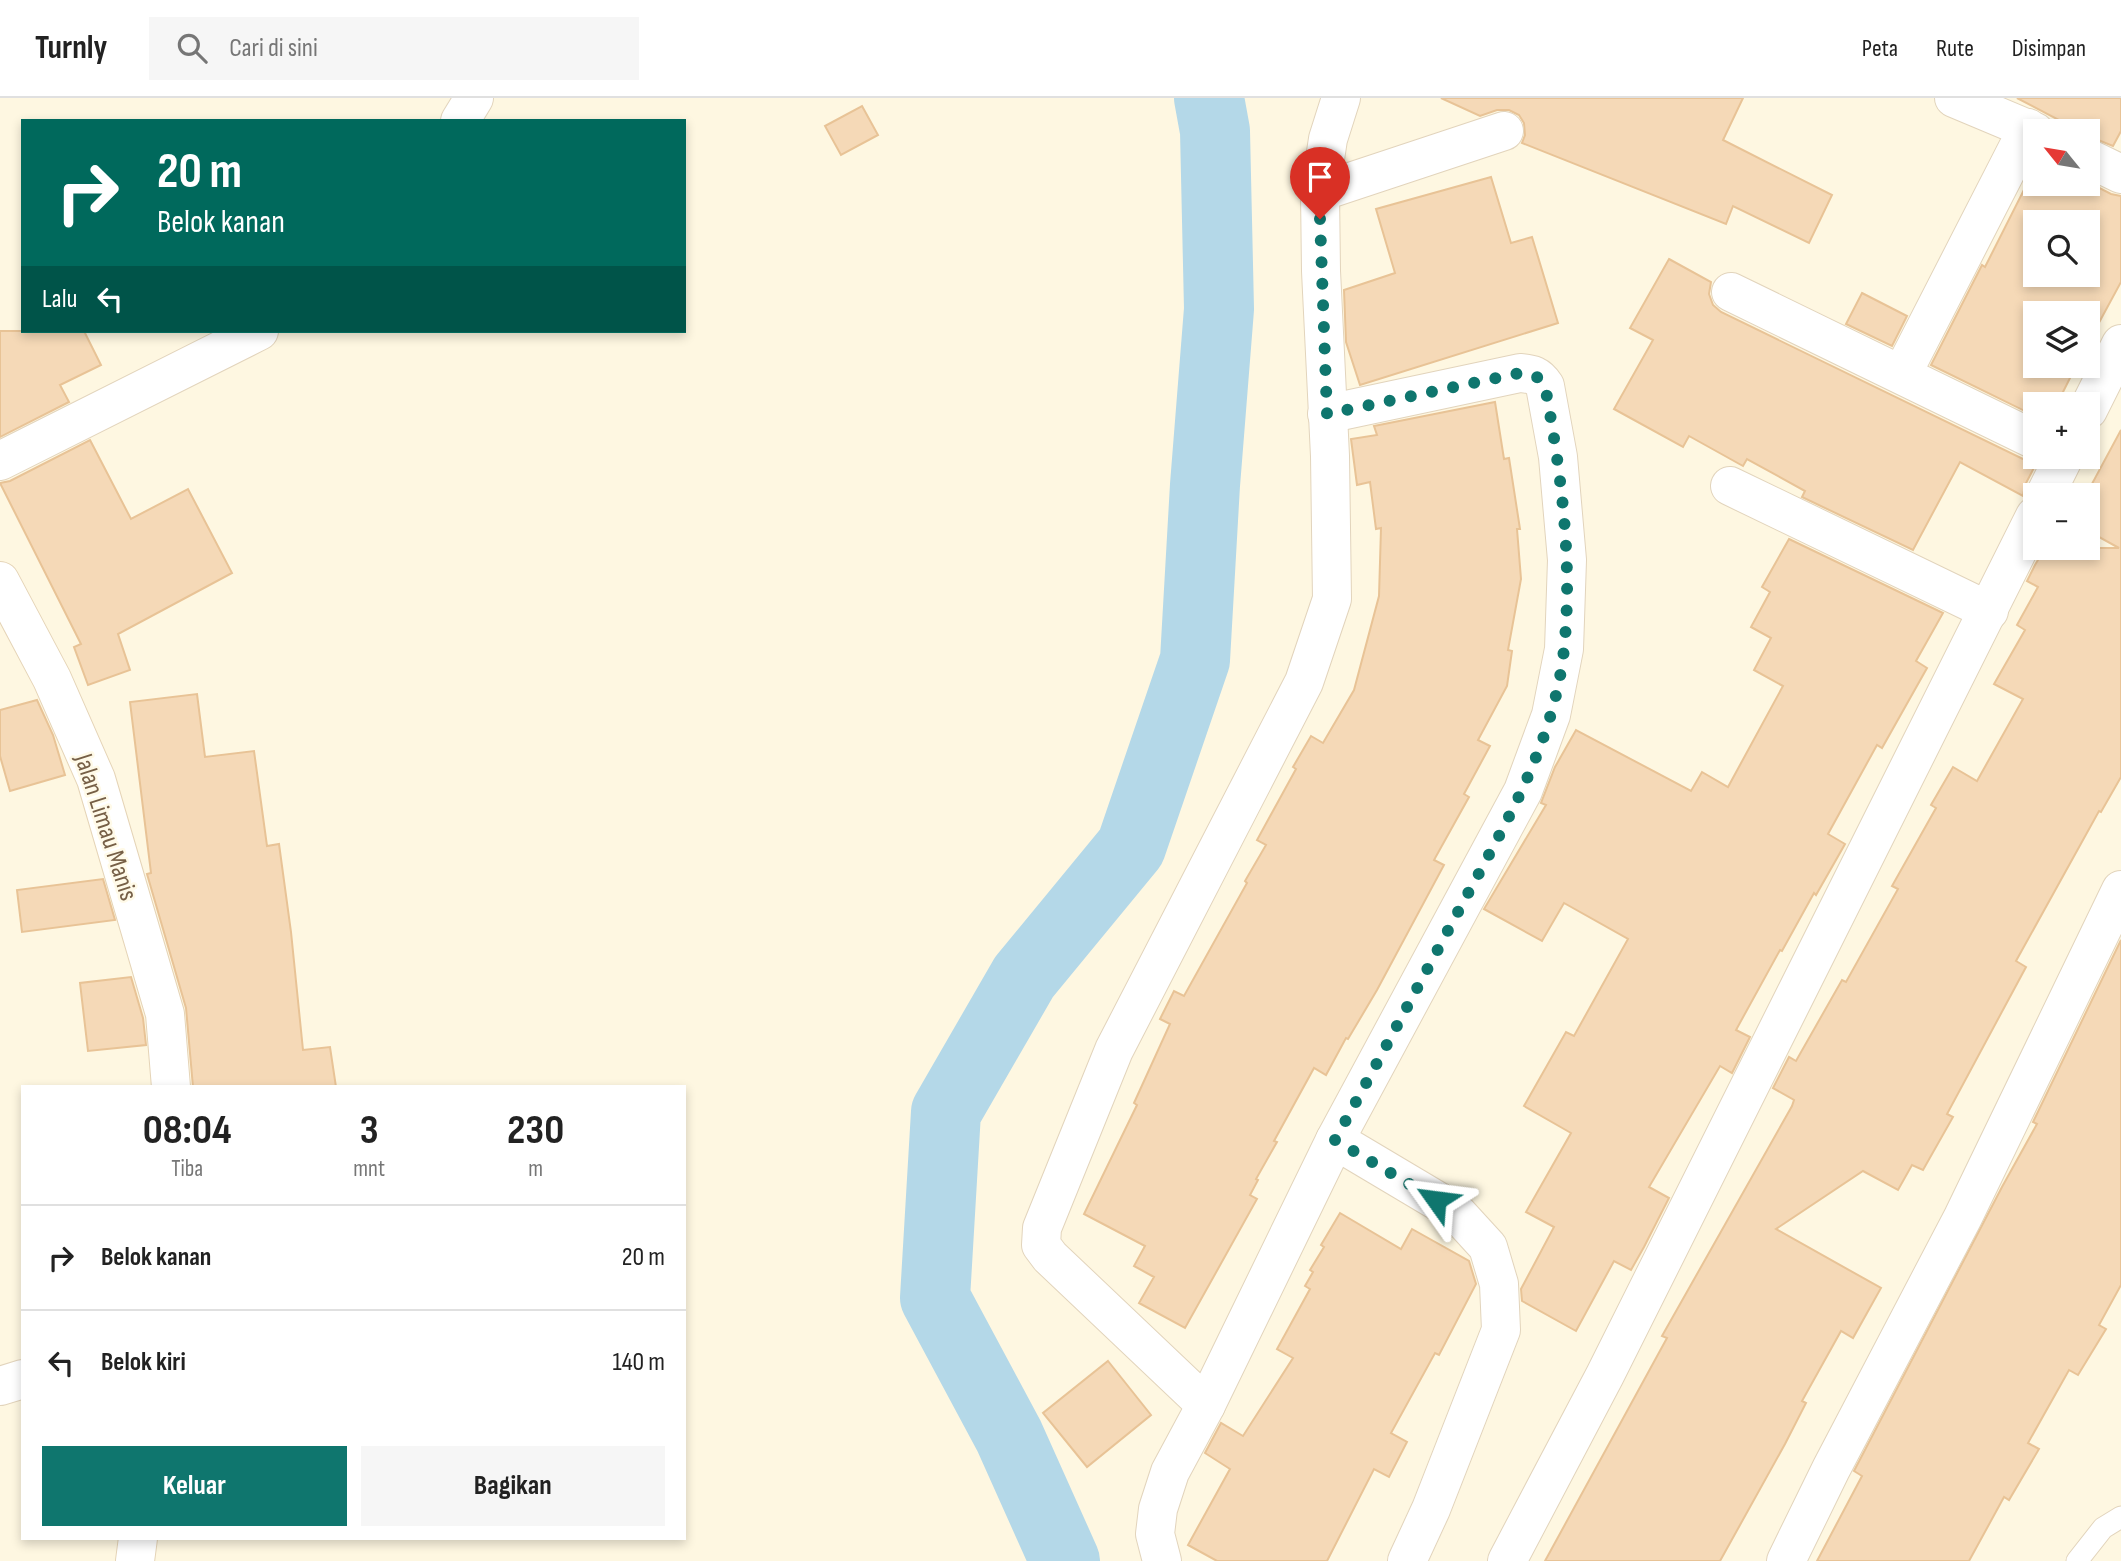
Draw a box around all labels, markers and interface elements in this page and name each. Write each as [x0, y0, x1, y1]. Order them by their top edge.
search box [149, 17, 639, 80]
text: Turnly [35, 28, 107, 68]
icon: search [173, 29, 211, 67]
text: Cari di sini [229, 33, 318, 64]
text: Peta [1862, 34, 1898, 63]
text: Rute [1936, 34, 1974, 63]
text: Disimpan [2012, 34, 2086, 63]
north arrow [2023, 119, 2100, 196]
map controls [2023, 119, 2100, 560]
text: 20 m [157, 143, 242, 202]
icon: right [42, 147, 133, 238]
pin [1290, 147, 1350, 219]
icon: arrive [1301, 158, 1339, 196]
text: Belok kanan [157, 203, 285, 242]
button: search [2023, 210, 2100, 287]
icon: left [91, 280, 129, 318]
text: Lalu [42, 284, 77, 315]
button: layers [2023, 301, 2100, 378]
button: + [2023, 392, 2100, 469]
button: − [2023, 483, 2100, 560]
street label: Jalan Limau Manis [67, 749, 144, 905]
text: 08:04 [143, 1105, 232, 1156]
text: 3 [360, 1105, 379, 1156]
text: 230 [507, 1105, 564, 1156]
text: Tiba [171, 1155, 203, 1183]
text: mnt [353, 1155, 385, 1183]
text: m [528, 1155, 543, 1183]
position arrow [1399, 1163, 1473, 1237]
icon: right [42, 1239, 80, 1277]
text: Belok kanan [101, 1242, 211, 1273]
text: 20 m [622, 1242, 665, 1273]
icon: left [42, 1344, 80, 1382]
text: Belok kiri [101, 1347, 186, 1378]
text: 140 m [613, 1347, 665, 1378]
button: Keluar [42, 1446, 347, 1526]
button: Bagikan [361, 1446, 665, 1526]

